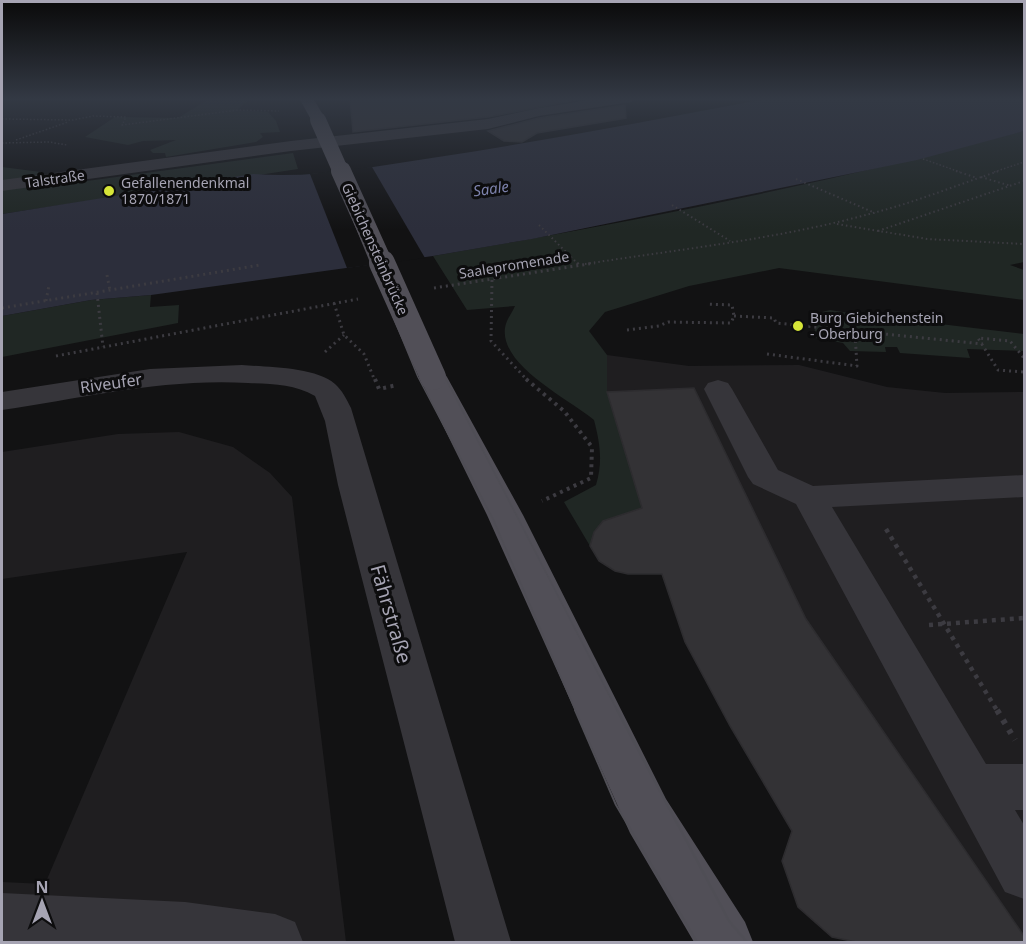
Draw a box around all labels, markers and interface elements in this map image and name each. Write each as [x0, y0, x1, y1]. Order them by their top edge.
street label: Talstraße [24, 165, 86, 192]
place label: Gefallenendenkmal 1870/1871 [121, 173, 249, 208]
water label: Saale [472, 176, 511, 200]
street label: Giebichensteinbrücke [338, 180, 413, 318]
marker: Gefallenendenkmal 1870/1871 [102, 184, 116, 198]
street label: Saalepromenade [457, 246, 571, 283]
place label: Burg Giebichenstein - Oberburg [810, 308, 943, 343]
marker: Burg Giebichenstein - Oberburg [791, 319, 805, 333]
street label: Riveufer [79, 368, 144, 398]
street label: Fährstraße [364, 561, 419, 667]
north arrow [12, 872, 72, 932]
text: N [35, 876, 49, 898]

